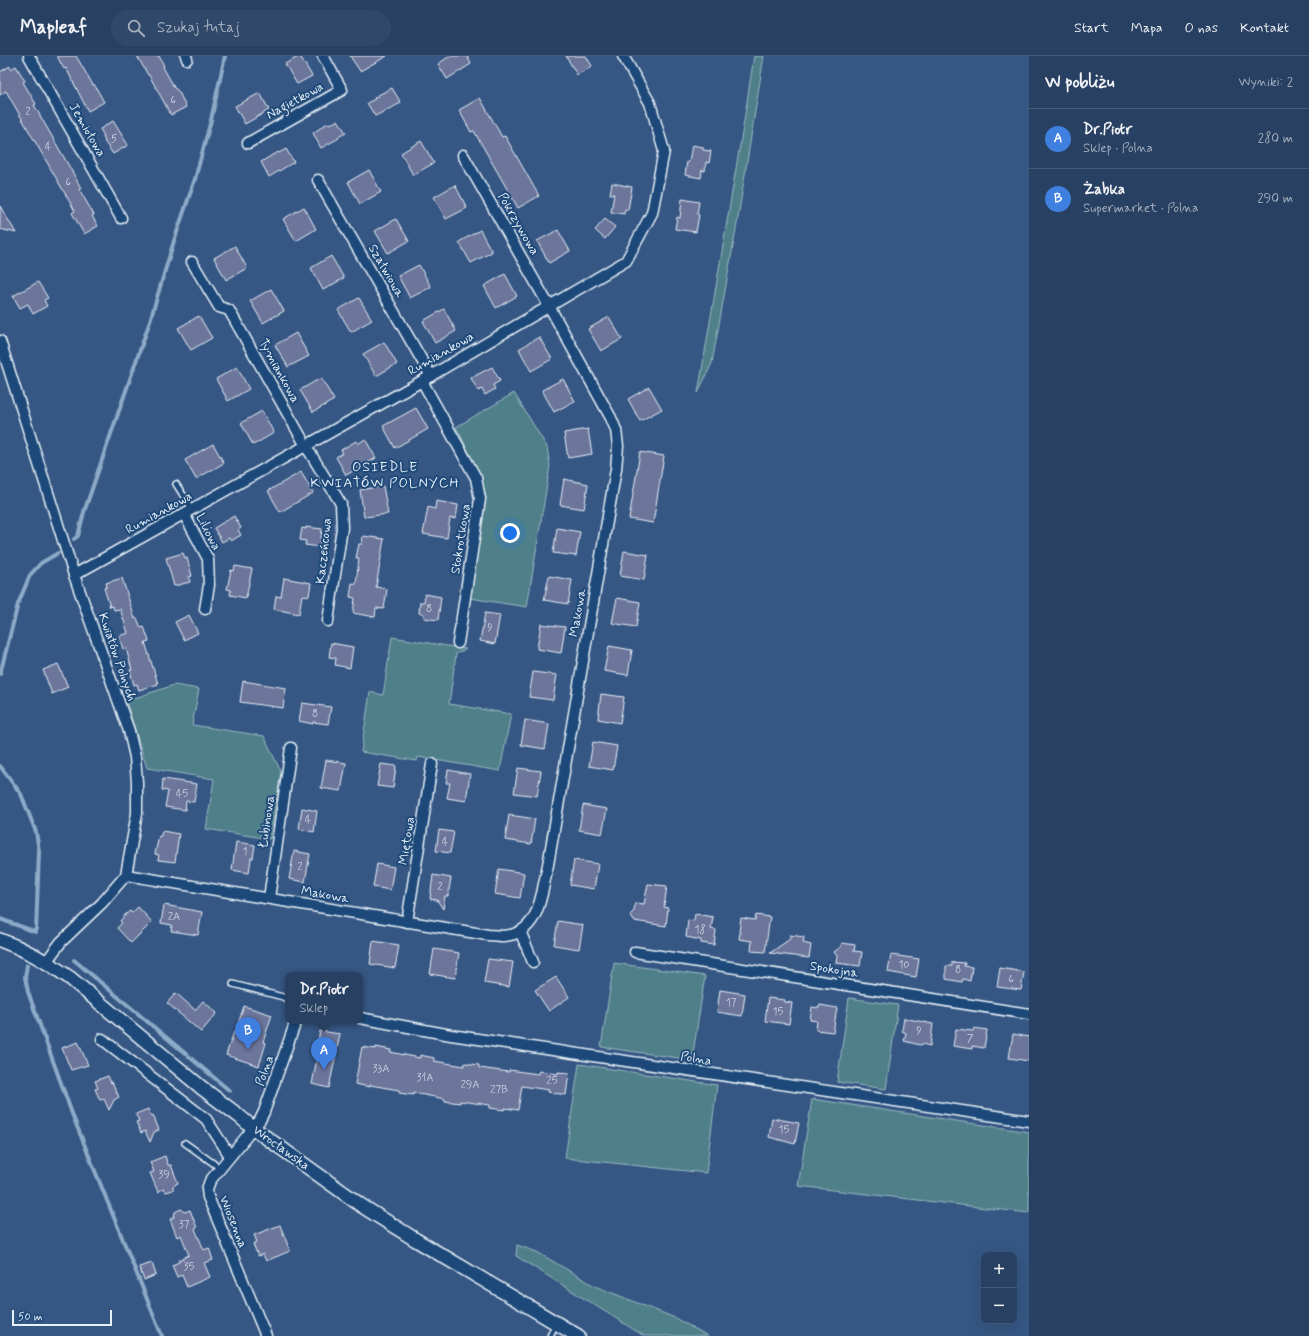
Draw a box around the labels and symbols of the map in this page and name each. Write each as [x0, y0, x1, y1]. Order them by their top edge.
street label: Nagietkowa [263, 78, 328, 125]
house number: 6 [170, 93, 176, 107]
street label: Jemiołowa [65, 100, 109, 160]
house number: 2 [25, 105, 31, 119]
house number: 5 [111, 132, 118, 146]
house number: 4 [45, 140, 52, 154]
house number: 6 [65, 175, 71, 189]
street label: Pokrzywowa [493, 190, 543, 258]
street label: Szałwiowa [364, 241, 408, 301]
street label: Rumiankowa [405, 328, 477, 380]
street label: Tymiankowa [254, 336, 304, 406]
district label: OSIEDLE KWIATÓW POLNYCH [310, 458, 460, 492]
street label: Rumiankowa [123, 488, 195, 538]
street label: Stokrotkowa [447, 503, 475, 575]
street label: Liliowa [191, 511, 225, 553]
street label: Kaczeńcowa [312, 517, 336, 585]
your location [500, 523, 520, 543]
street label: Makowa [565, 587, 591, 638]
house number: 8 [426, 602, 432, 616]
street label: Kwiatów Polnych [94, 611, 140, 704]
house number: 9 [487, 621, 493, 635]
house number: 8 [312, 707, 318, 721]
house number: 45 [176, 787, 188, 801]
street label: Łubinowa [255, 794, 279, 849]
house number: 4 [305, 813, 312, 827]
street label: Miętowa [395, 816, 419, 866]
house number: 4 [442, 835, 449, 849]
house number: 1 [243, 845, 248, 859]
house number: 2 [297, 860, 303, 874]
house number: 2 [437, 880, 443, 894]
street label: Makowa [300, 882, 351, 908]
house number: 2A [168, 910, 180, 924]
house number: 18 [695, 923, 705, 937]
street label: Spokojna [808, 958, 860, 982]
house number: 10 [898, 958, 910, 972]
house number: 8 [955, 963, 961, 977]
house number: 6 [1008, 972, 1014, 986]
house number: 17 [726, 996, 737, 1010]
house number: 15 [773, 1005, 784, 1019]
pin: B [235, 1017, 261, 1050]
house number: 9 [916, 1024, 922, 1038]
house number: 7 [967, 1032, 974, 1046]
pin: A [311, 1037, 337, 1070]
street label: Polna [679, 1048, 713, 1070]
street label: Polna [252, 1053, 278, 1089]
house number: 33A [373, 1062, 389, 1076]
house number: 31A [417, 1071, 433, 1085]
house number: 25 [546, 1074, 558, 1088]
house number: 29A [460, 1078, 480, 1092]
house number: 27B [490, 1083, 508, 1097]
street label: Wrocławska [249, 1122, 313, 1174]
house number: 15 [779, 1123, 790, 1137]
house number: 39 [158, 1168, 170, 1182]
street label: Wiosenna [215, 1193, 251, 1251]
house number: 37 [179, 1218, 190, 1232]
house number: 35 [184, 1260, 195, 1274]
scale bar [12, 1308, 112, 1327]

